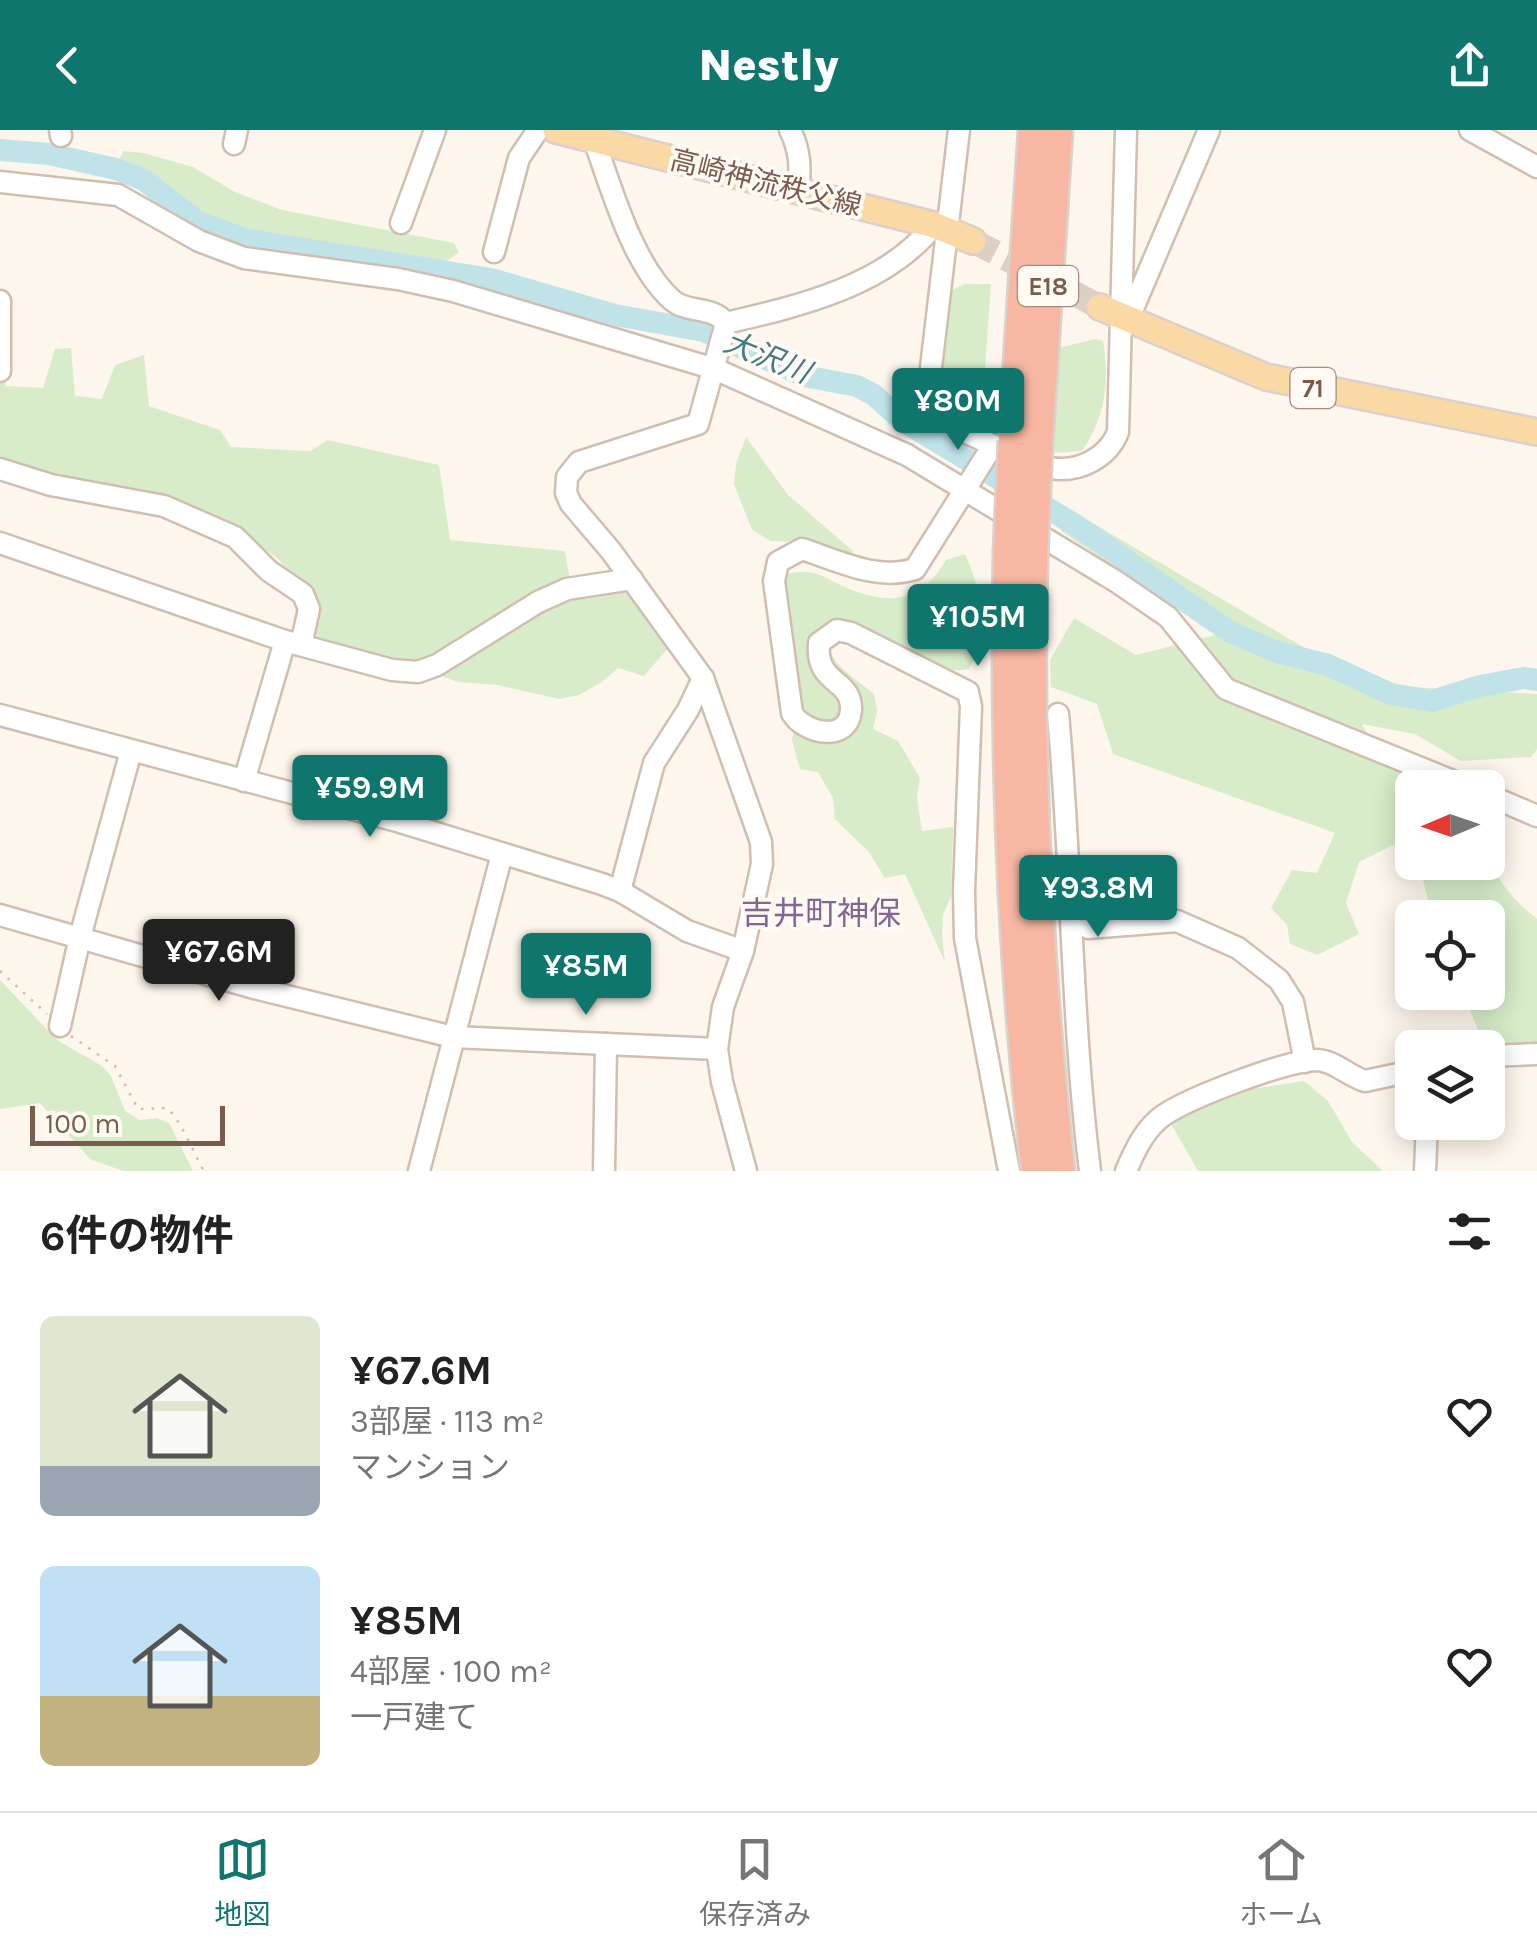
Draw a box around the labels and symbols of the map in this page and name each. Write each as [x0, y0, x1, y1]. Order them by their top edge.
street label: 高崎神流秩父線 [667, 143, 865, 222]
road number: E18 [1018, 266, 1078, 306]
water label: 大沢川 [719, 323, 818, 392]
pin: ¥80M [899, 368, 1017, 453]
road number: 71 [1290, 368, 1336, 408]
pin: ¥105M [908, 584, 1048, 669]
pin: ¥59.9M [289, 755, 451, 840]
north arrow [1395, 770, 1505, 880]
pin: ¥93.8M [1017, 855, 1179, 940]
district label: 吉井町神保 [741, 895, 901, 932]
pin: ¥67.6M [138, 919, 300, 1004]
pin: ¥85M [527, 933, 645, 1018]
scale bar [30, 1101, 225, 1146]

